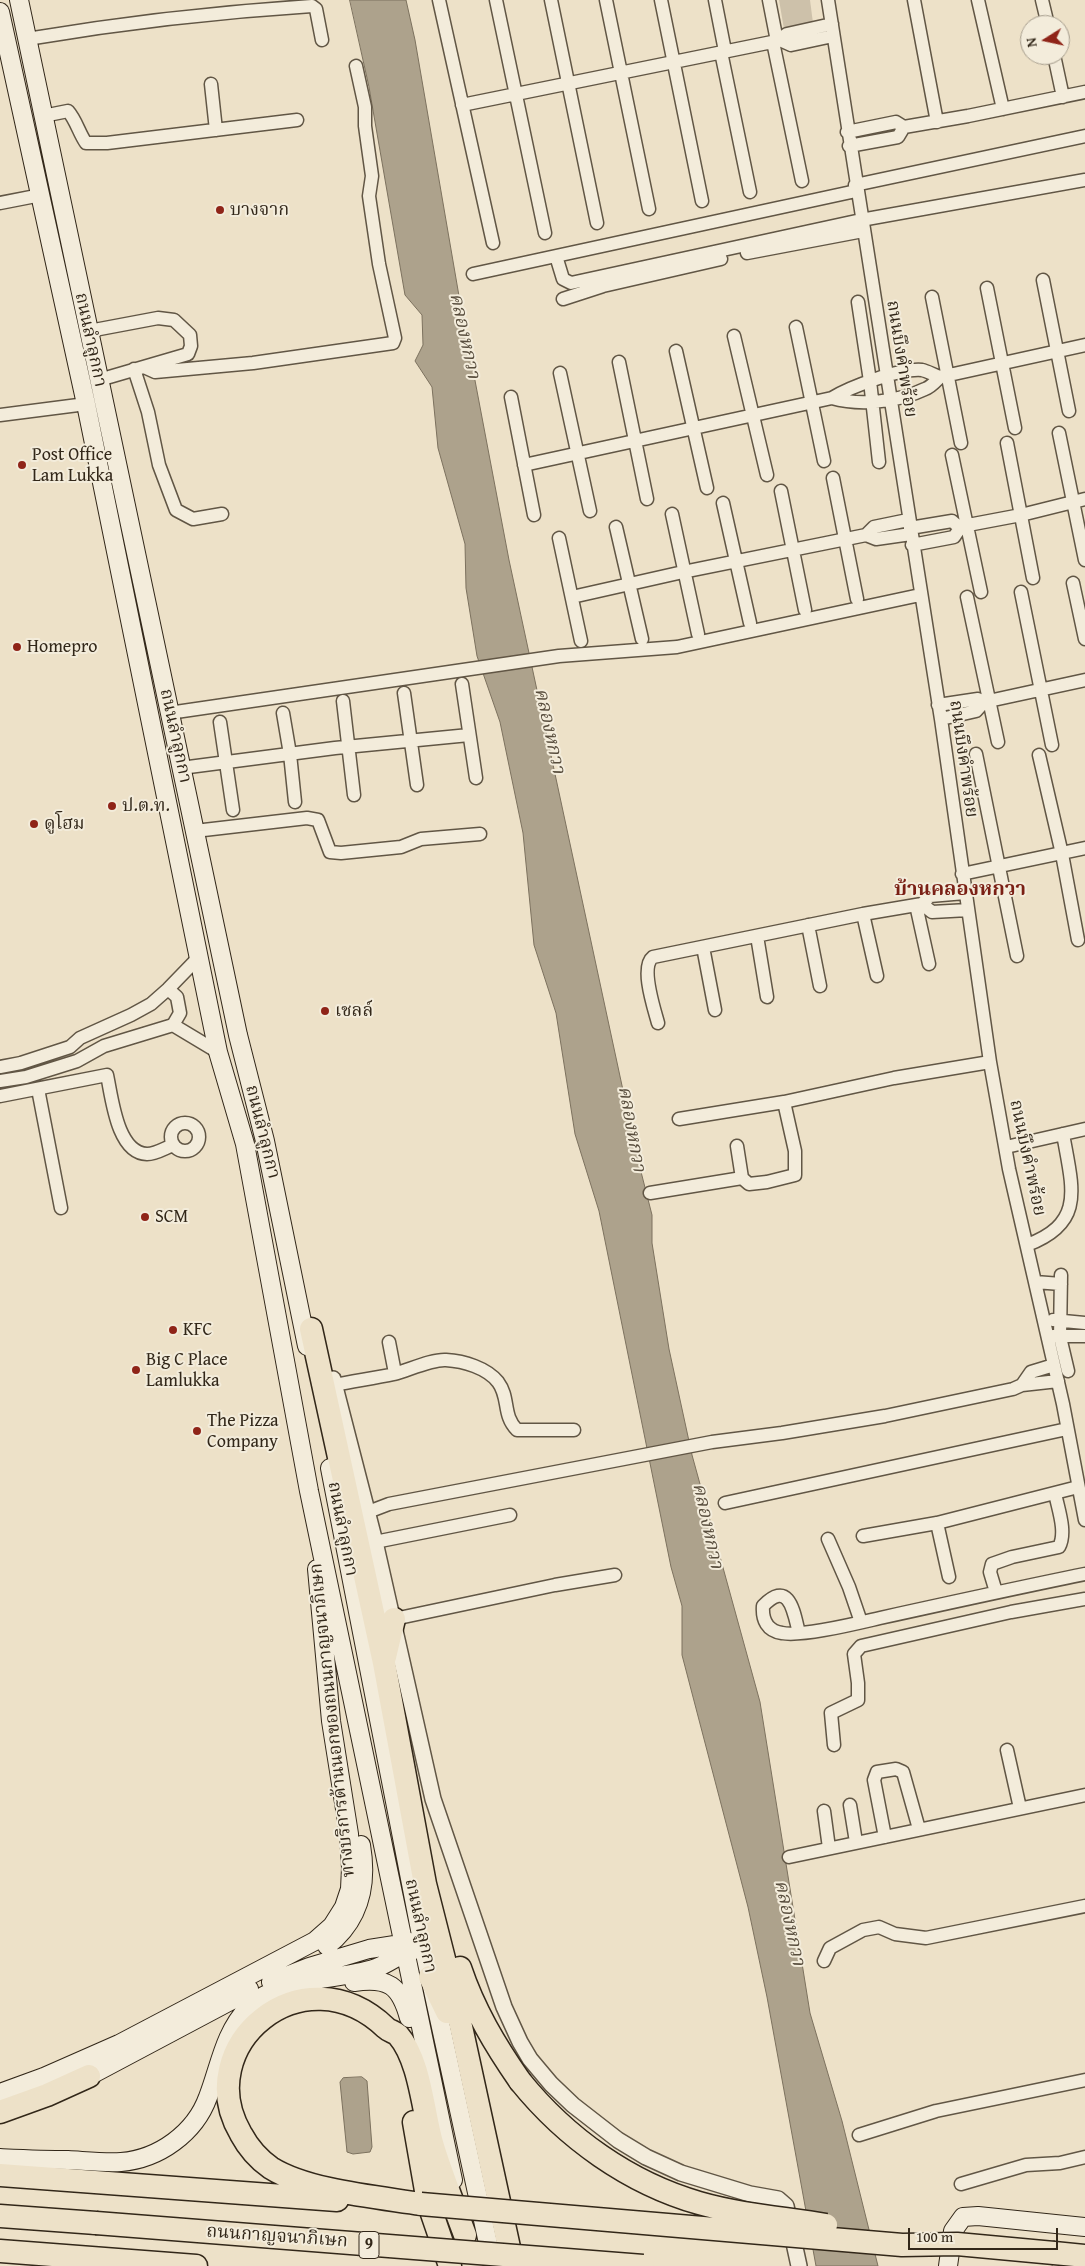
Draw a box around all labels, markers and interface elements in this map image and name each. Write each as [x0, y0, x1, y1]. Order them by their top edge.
north arrow [1020, 15, 1070, 65]
text: N [1021, 36, 1042, 49]
place label: บางจาก [230, 199, 289, 221]
marker: บางจาก [214, 204, 226, 216]
street label: ถนนลำลูกกา [69, 291, 111, 389]
water label: คลองหกวา [444, 291, 484, 381]
street label: ถนนบึงคำพร้อย [881, 299, 921, 419]
place label: Post Office Lam Lukka [32, 444, 113, 486]
marker: Post Office Lam Lukka [16, 459, 28, 471]
place label: Homepro [27, 636, 97, 658]
marker: Homepro [11, 641, 23, 653]
water label: คลองหกวา [529, 686, 569, 776]
street label: ถนนลำลูกกา [154, 687, 196, 785]
street label: ถนนบึงคำพร้อย [944, 699, 982, 819]
place label: ป.ต.ท. [122, 795, 170, 817]
marker: ป.ต.ท. [106, 800, 118, 812]
place label: ดูโฮม [44, 813, 85, 835]
marker: ดูโฮม [28, 818, 40, 830]
district label: บ้านคลองหกวา [894, 878, 1026, 902]
place label: เชลล์ [335, 1000, 373, 1022]
marker: เชลล์ [319, 1005, 331, 1017]
street label: ถนนลำลูกกา [240, 1083, 284, 1181]
water label: คลองหกวา [612, 1084, 650, 1174]
street label: ถนนบึงคำพร้อย [1004, 1098, 1050, 1218]
place label: SCM [155, 1206, 188, 1228]
marker: SCM [139, 1211, 151, 1223]
place label: KFC [183, 1319, 212, 1341]
marker: KFC [167, 1324, 179, 1336]
place label: Big C Place Lamlukka [146, 1349, 228, 1392]
marker: Big C Place Lamlukka [130, 1364, 142, 1376]
place label: The Pizza Company [207, 1410, 279, 1452]
marker: The Pizza Company [191, 1425, 203, 1437]
street label: ถนนลำลูกกา [322, 1480, 362, 1578]
water label: คลองหกวา [687, 1481, 727, 1571]
street label: ทางบริการด้านนอกของถนนกาญจนาภิเษก [306, 1562, 360, 1878]
street label: ถนนลำลูกกา [399, 1877, 441, 1975]
water label: คลองหกวา [769, 1878, 809, 1968]
scale bar [910, 2218, 1060, 2250]
street label: ถนนกาญจนาภิเษก [206, 2221, 348, 2253]
text: 100 m [916, 2226, 953, 2247]
road number: 9 [359, 2232, 379, 2258]

